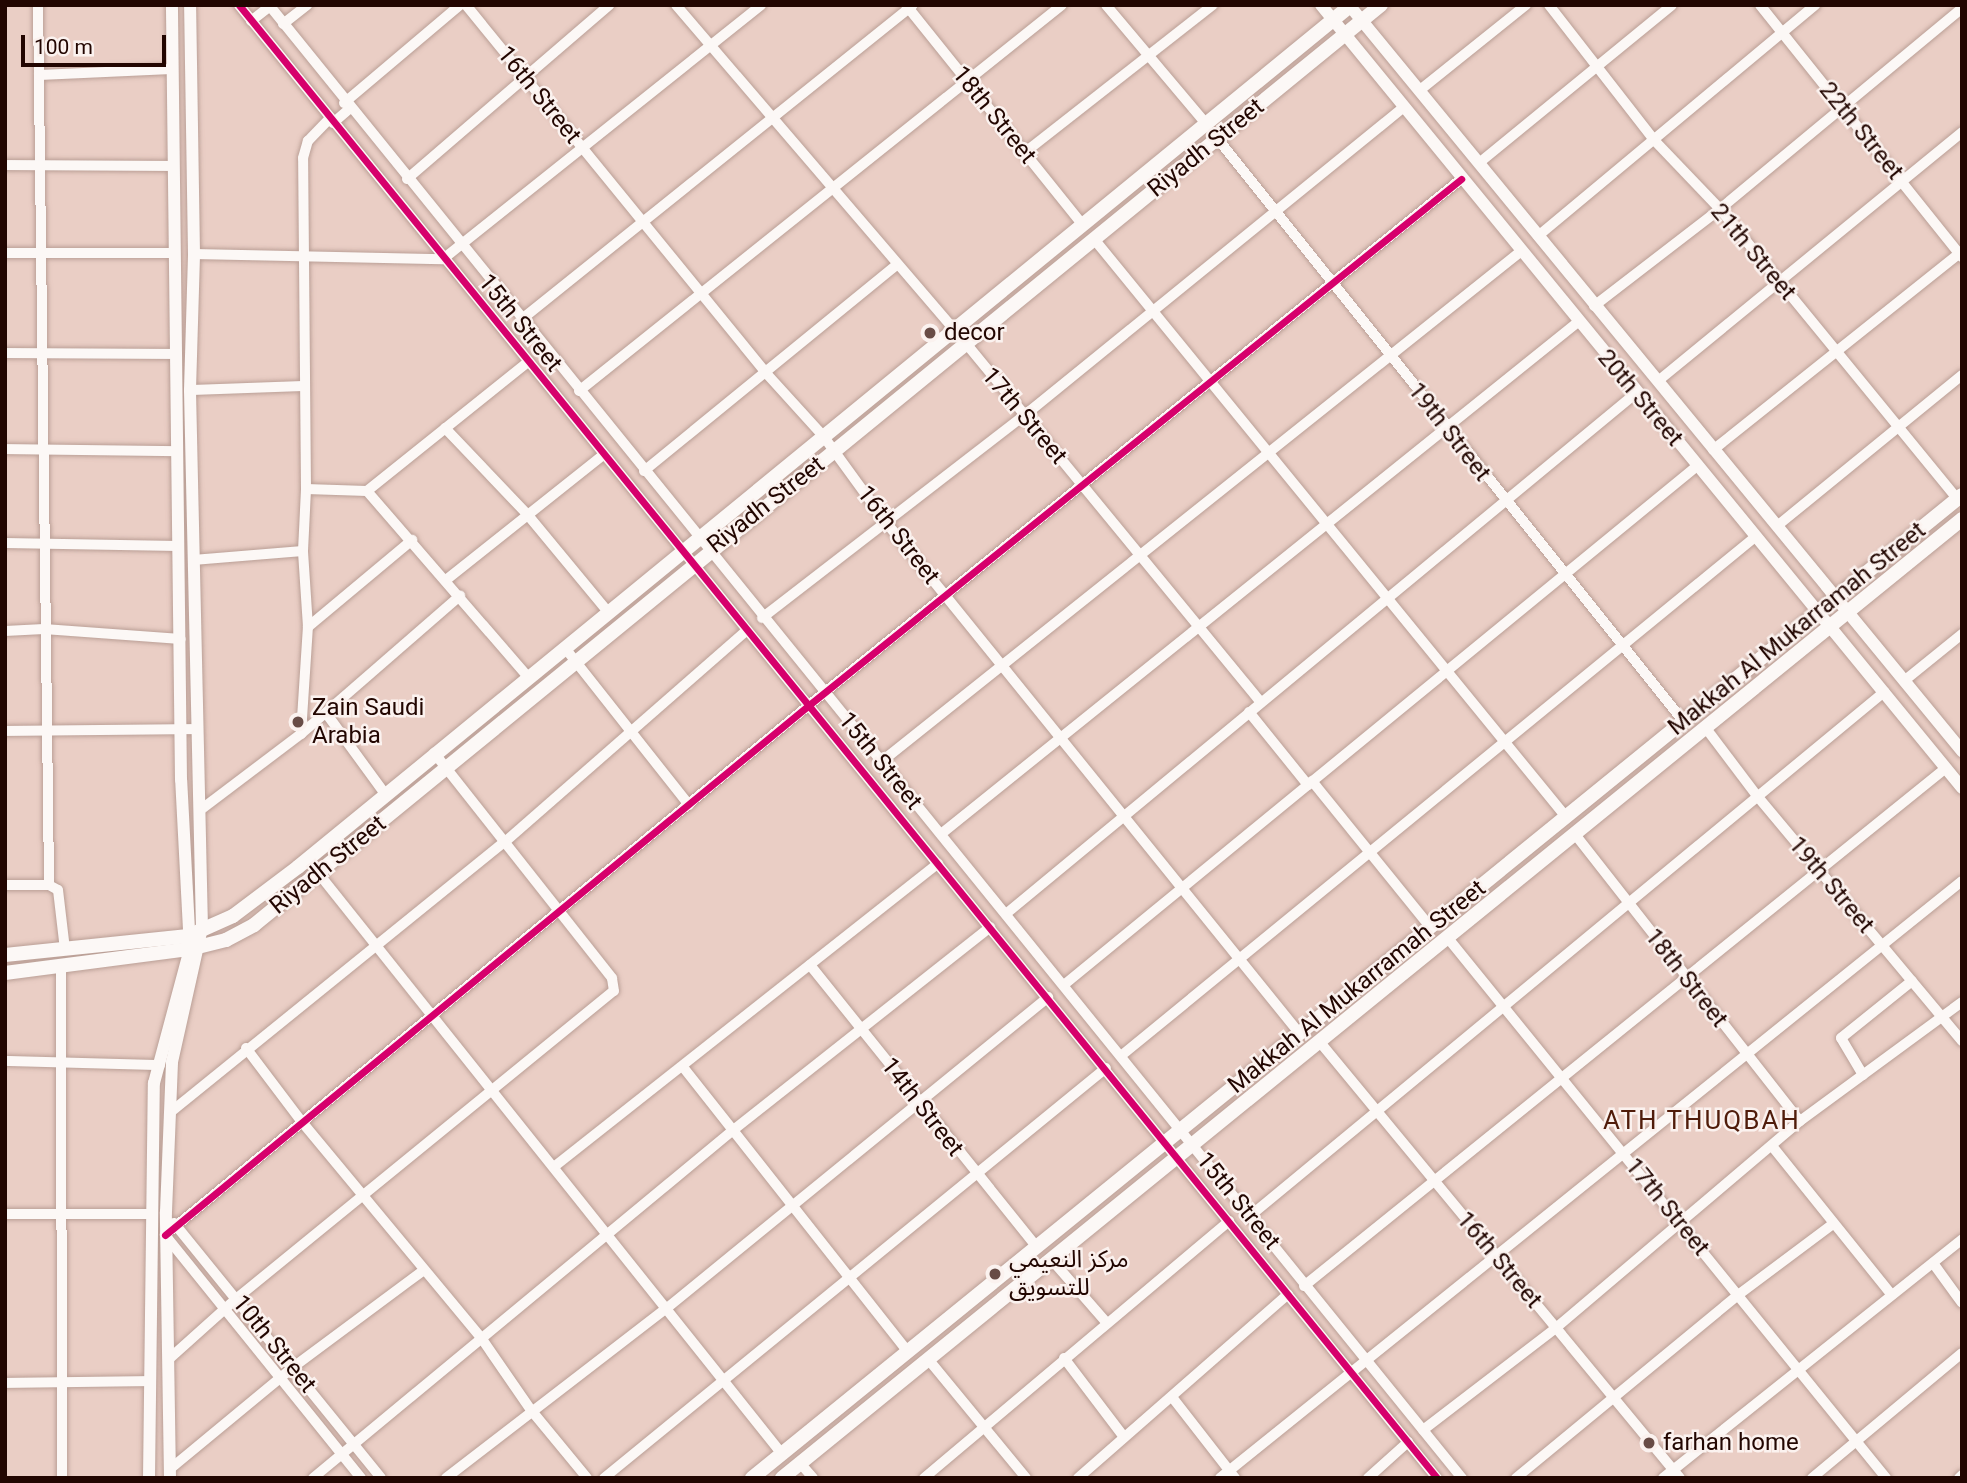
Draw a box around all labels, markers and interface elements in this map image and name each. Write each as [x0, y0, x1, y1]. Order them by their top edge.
scale bar [24, 21, 170, 65]
text: 100 m [34, 35, 93, 59]
street label: 16th Street [491, 40, 587, 150]
street label: 18th Street [946, 60, 1042, 170]
street label: 22th Street [1813, 76, 1909, 186]
street label: Riyadh Street [1142, 92, 1270, 204]
street label: 21th Street [1704, 198, 1802, 306]
street label: 15th Street [472, 268, 568, 378]
place label: decor [944, 319, 1005, 347]
marker: decor [922, 325, 938, 341]
street label: 20th Street [1591, 344, 1689, 452]
street label: 17th Street [975, 362, 1073, 470]
street label: 19th Street [1402, 377, 1496, 487]
street label: Riyadh Street [702, 450, 830, 560]
street label: 16th Street [851, 480, 945, 590]
street label: Makkah Al Mukarramah Street [1662, 516, 1932, 742]
place label: Zain Saudi Arabia [312, 694, 424, 750]
street label: 15th Street [832, 706, 928, 816]
marker: Zain Saudi Arabia [290, 714, 306, 730]
street label: Riyadh Street [264, 809, 392, 921]
street label: 19th Street [1782, 831, 1880, 939]
street label: Makkah Al Mukarramah Street [1222, 874, 1492, 1100]
street label: 18th Street [1639, 923, 1733, 1033]
street label: 14th Street [875, 1052, 969, 1162]
district label: ATH THUQBAH [1604, 1105, 1800, 1137]
street label: 15th Street [1190, 1146, 1286, 1256]
street label: 17th Street [1619, 1152, 1715, 1262]
street label: 16th Street [1450, 1206, 1548, 1314]
place label: مركز النعيمي للتسويق [1009, 1246, 1129, 1302]
marker: مركز النعيمي للتسويق [987, 1266, 1003, 1282]
street label: 10th Street [226, 1289, 322, 1399]
place label: farhan home [1663, 1429, 1799, 1457]
marker: farhan home [1641, 1435, 1657, 1451]

